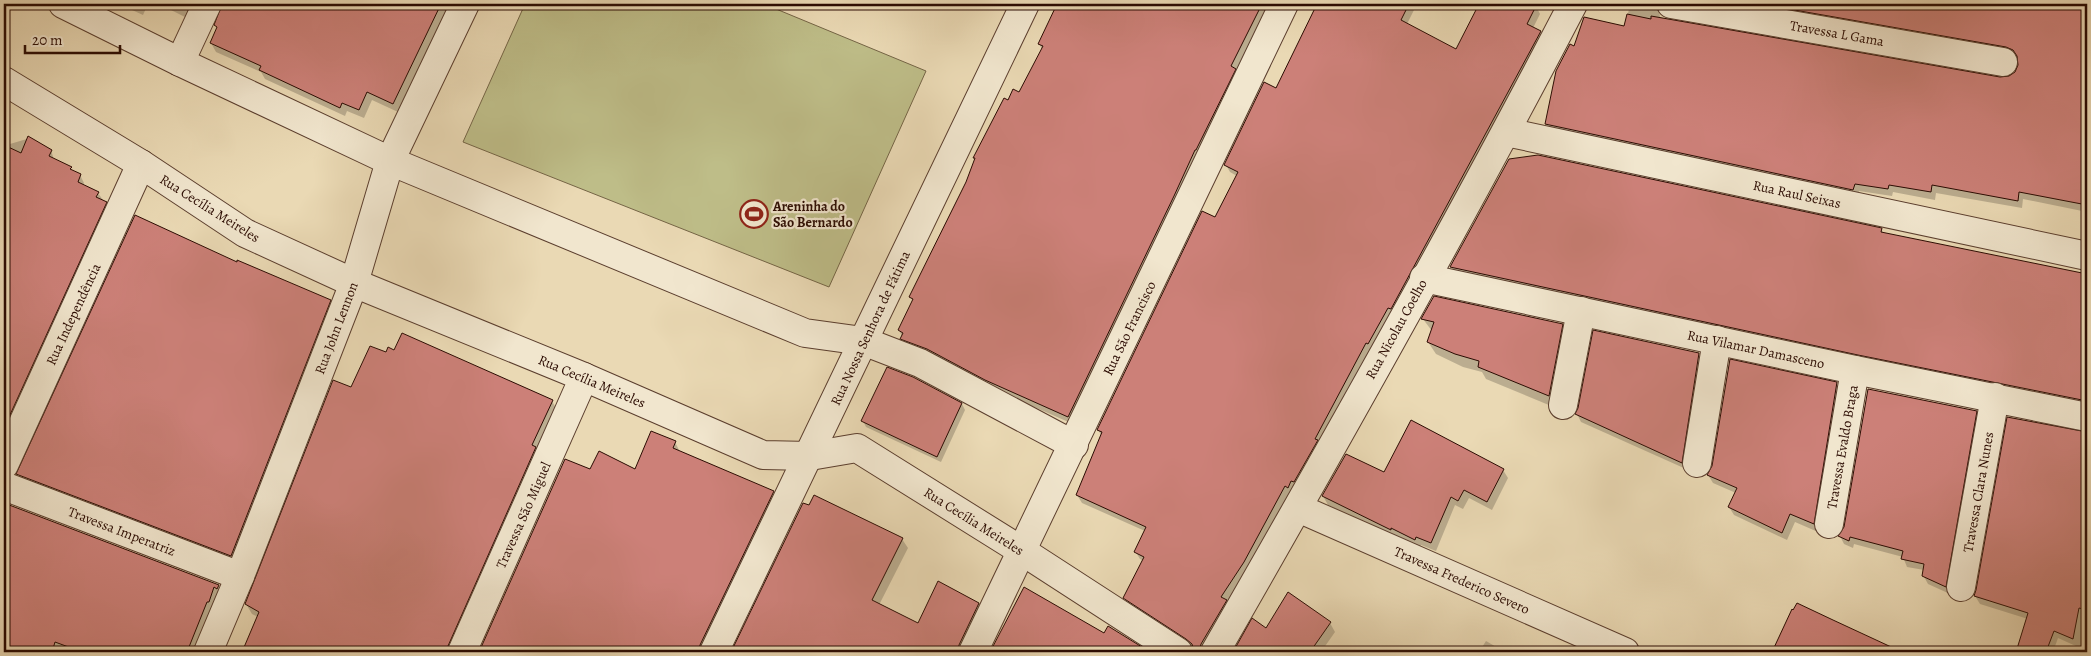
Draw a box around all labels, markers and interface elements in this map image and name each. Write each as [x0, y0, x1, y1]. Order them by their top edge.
street label: Travessa L Gama [1788, 16, 1886, 51]
scale bar [25, 22, 120, 54]
text: 20 m [32, 30, 63, 50]
street label: Rua Cecília Meireles [156, 170, 263, 247]
street label: Rua Raul Seixas [1751, 176, 1843, 213]
place label: Areninha do São Bernardo [772, 197, 853, 232]
sports icon: Areninha do São Bernardo [739, 199, 769, 229]
street label: Rua Nossa Senhora de Fátima [826, 247, 915, 409]
street label: Rua Independência [41, 260, 106, 368]
street label: Rua Nicolau Coelho [1361, 276, 1432, 383]
street label: Rua São Francisco [1098, 278, 1161, 379]
street label: Rua John Lennon [310, 279, 363, 377]
street label: Rua Vilamar Damasceno [1685, 326, 1826, 373]
street label: Rua Cecília Meireles [535, 350, 648, 413]
street label: Travessa Evaldo Braga [1822, 383, 1863, 511]
street label: Travessa Clara Nunes [1959, 430, 1998, 554]
street label: Travessa São Miguel [491, 458, 556, 572]
street label: Rua Cecília Meireles [920, 483, 1027, 560]
street label: Travessa Imperatriz [65, 502, 178, 561]
street label: Travessa Frederico Severo [1391, 542, 1533, 619]

